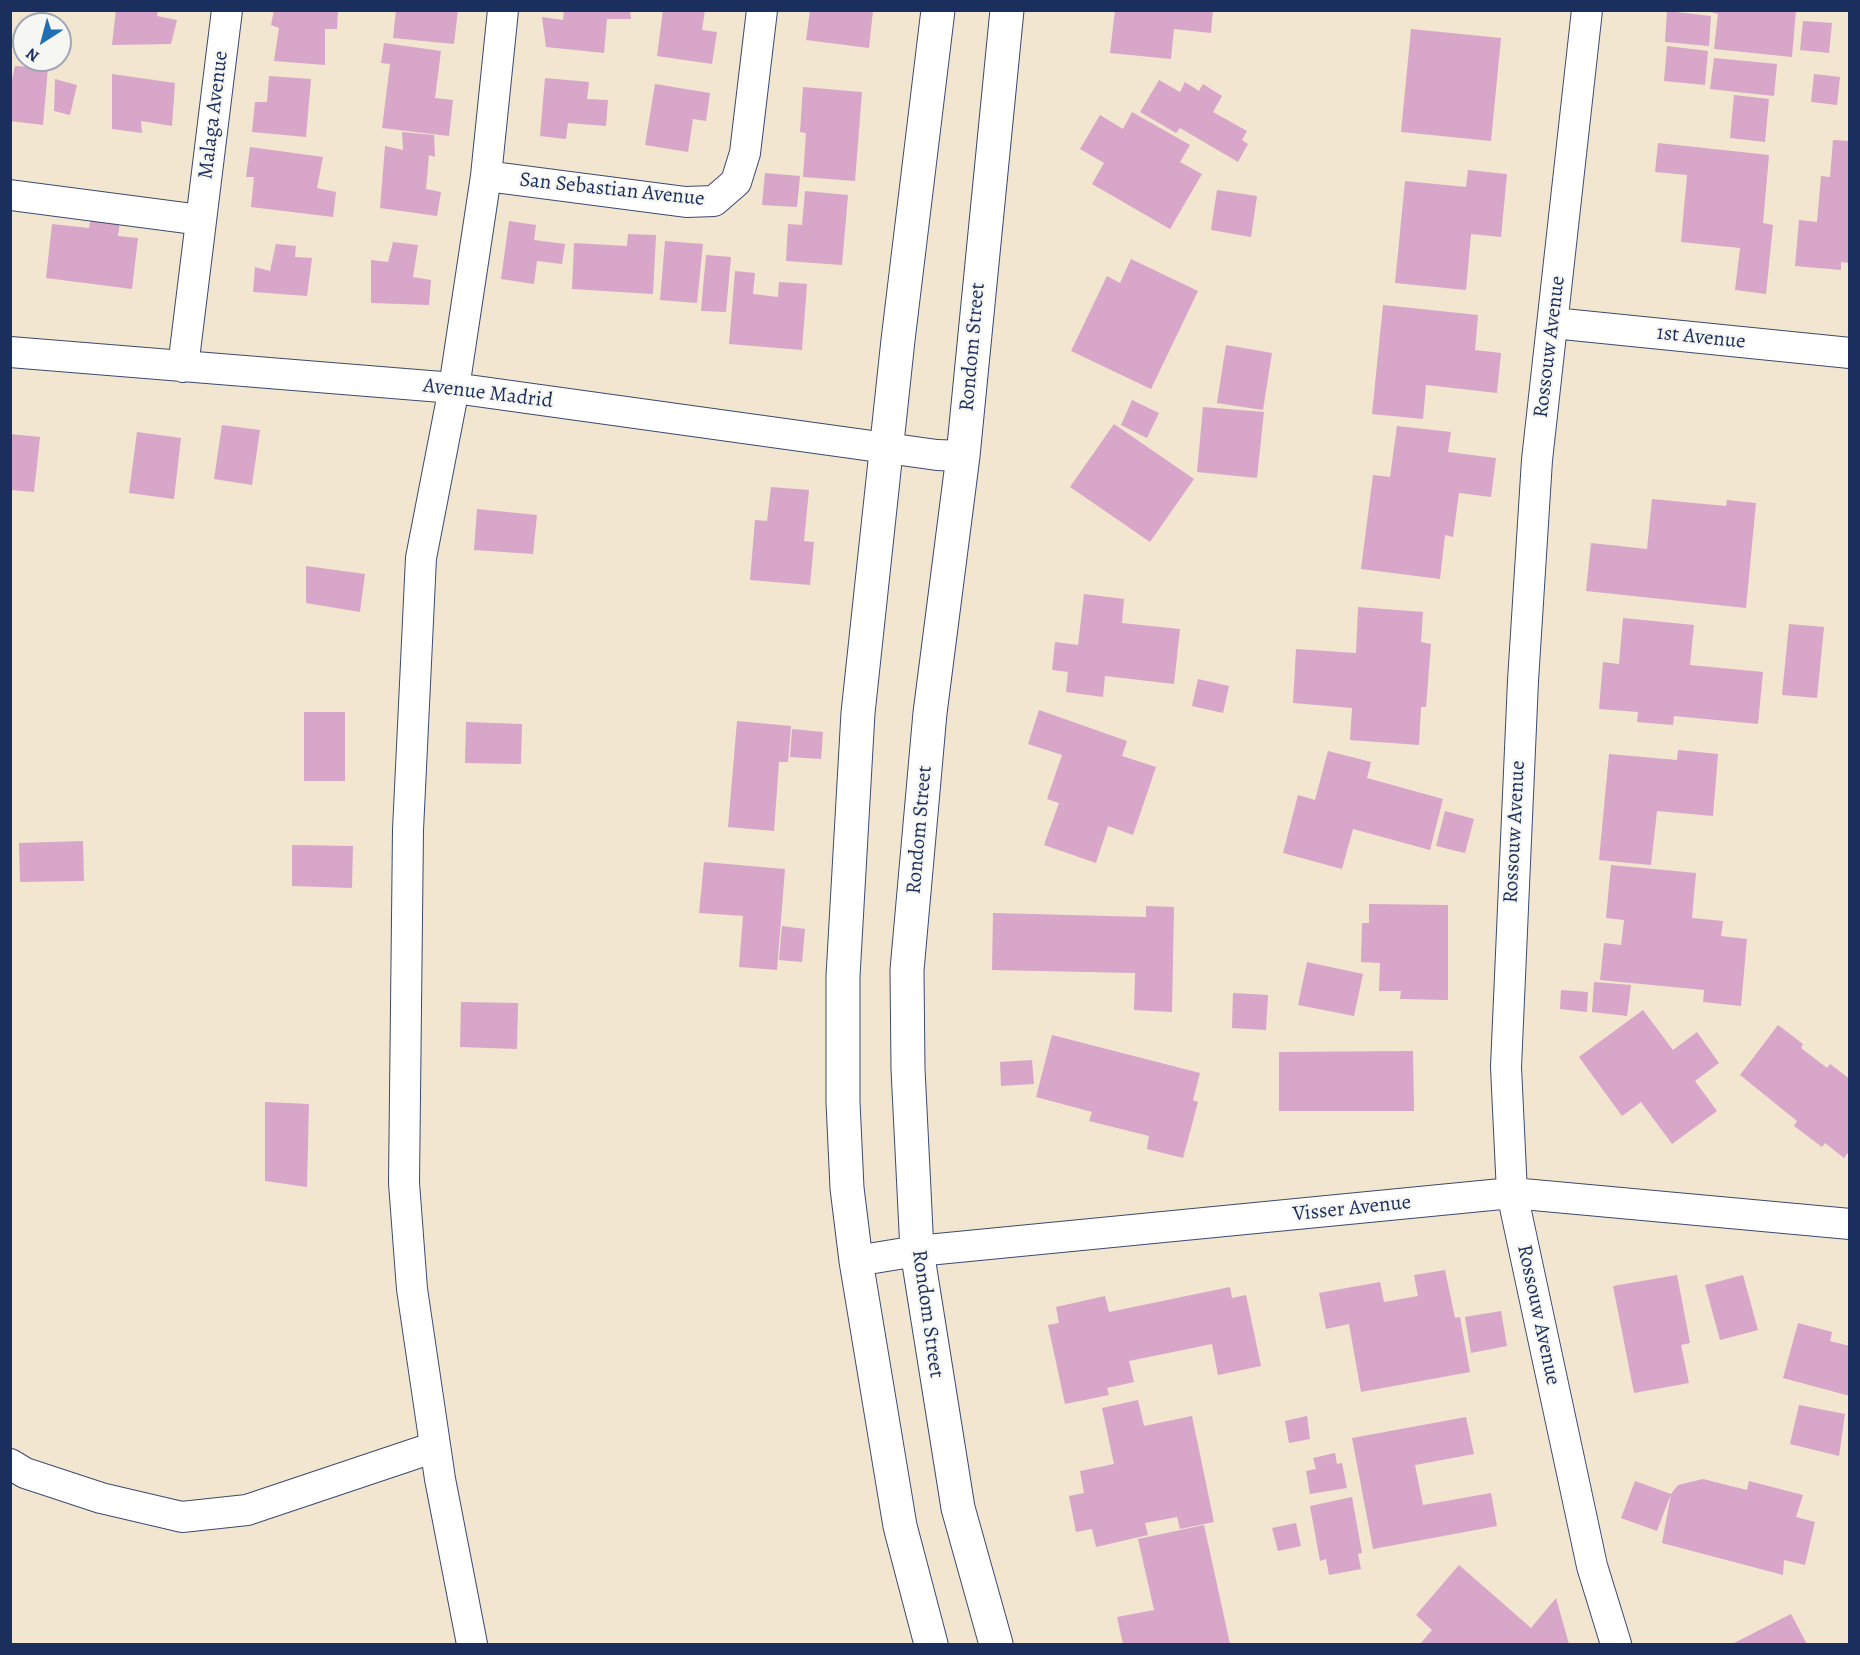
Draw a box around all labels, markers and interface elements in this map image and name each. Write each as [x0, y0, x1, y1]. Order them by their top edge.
north arrow [12, 12, 72, 72]
text: N [21, 43, 44, 67]
street label: Malaga Avenue [194, 49, 234, 181]
street label: San Sebastian Avenue [518, 168, 706, 212]
street label: Rossouw Avenue [1529, 275, 1571, 419]
street label: Rondom Street [955, 282, 991, 412]
street label: 1st Avenue [1655, 321, 1747, 355]
street label: Avenue Madrid [422, 374, 554, 414]
street label: Rossouw Avenue [1499, 760, 1531, 904]
street label: Rondom Street [902, 765, 938, 895]
street label: Visser Avenue [1292, 1190, 1412, 1228]
street label: Rossouw Avenue [1511, 1243, 1565, 1387]
street label: Rondom Street [906, 1248, 948, 1380]

